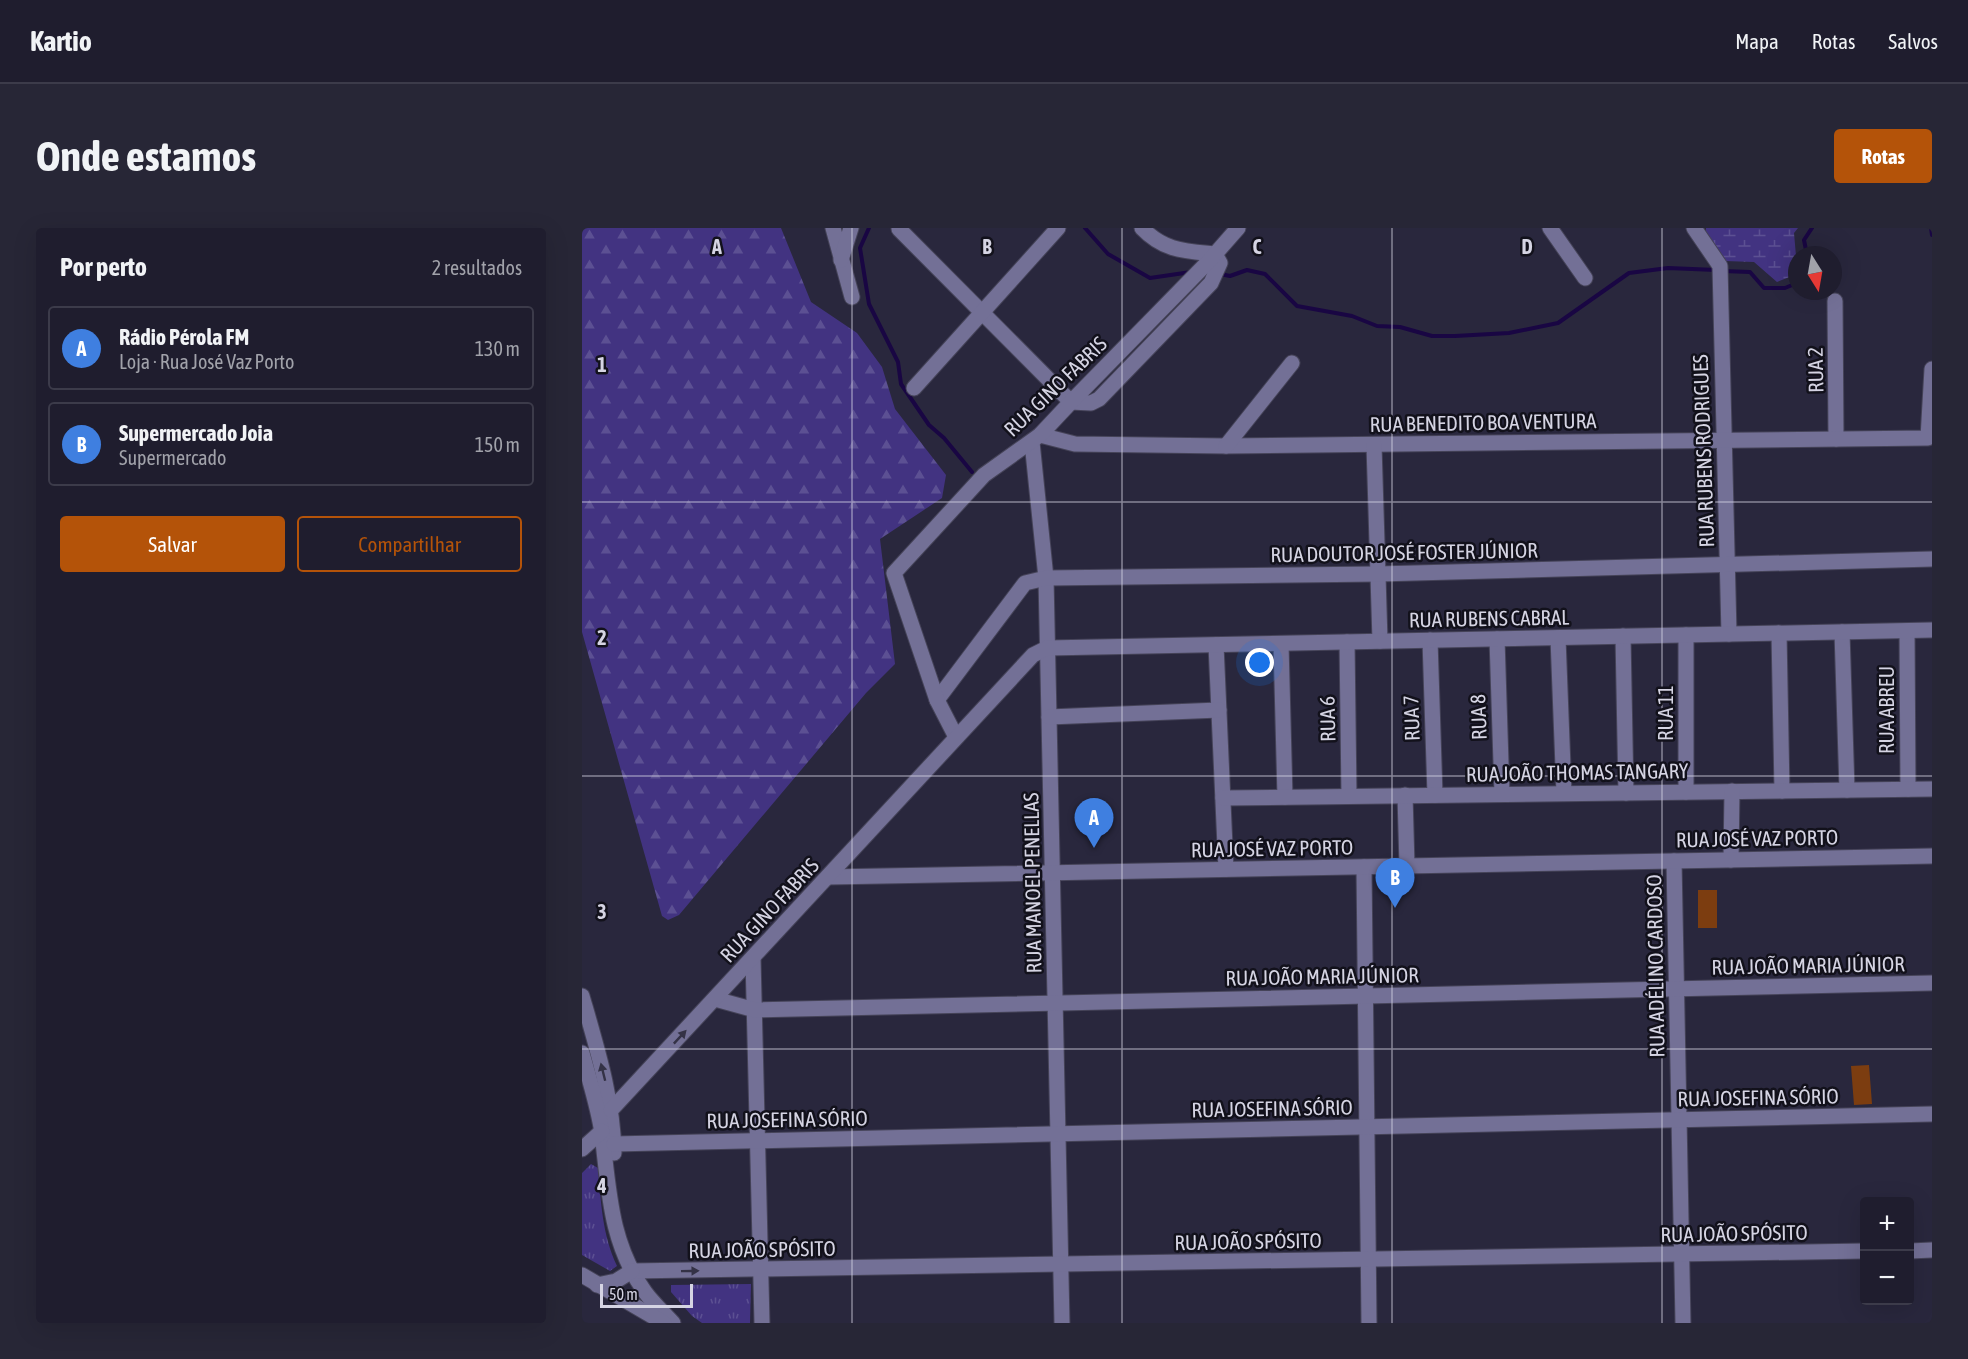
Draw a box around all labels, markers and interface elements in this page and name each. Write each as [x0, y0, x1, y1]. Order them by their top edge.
text: Kartio [30, 25, 92, 57]
text: Mapa [1735, 29, 1779, 53]
text: Rotas [1812, 29, 1855, 53]
text: Salvos [1888, 29, 1938, 53]
button: Rotas [1834, 129, 1932, 183]
text: Onde estamos [36, 132, 256, 180]
text: A [711, 235, 722, 258]
text: B [982, 235, 992, 258]
text: C [1253, 235, 1262, 258]
text: D [1521, 235, 1533, 258]
north arrow [1788, 246, 1842, 300]
text: Por perto [60, 252, 147, 282]
text: 2 resultados [432, 256, 522, 279]
text: Rádio Pérola FM [119, 324, 249, 350]
street label: RUA GINO FABRIS [999, 331, 1111, 441]
text: A [77, 337, 86, 360]
text: 130 m [475, 337, 520, 360]
street label: RUA 2 [1803, 347, 1827, 393]
text: Loja · Rua José Vaz Porto [119, 350, 294, 373]
text: 1 [597, 353, 607, 376]
street label: RUA RUBENS RODRIGUES [1688, 354, 1718, 548]
street label: RUA BENEDITO BOA VENTURA [1369, 408, 1597, 436]
text: Supermercado Joia [119, 420, 273, 446]
text: B [77, 433, 86, 456]
text: 150 m [475, 433, 520, 456]
text: Supermercado [119, 446, 226, 469]
button: Salvar [60, 516, 285, 572]
button: Compartilhar [297, 516, 522, 572]
street label: RUA DOUTOR JOSÉ FOSTER JÚNIOR [1270, 538, 1538, 566]
street label: RUA RUBENS CABRAL [1409, 605, 1569, 631]
text: 2 [597, 626, 607, 649]
your location [1245, 648, 1274, 677]
street label: RUA ABREU [1874, 666, 1898, 754]
street label: RUA 11 [1653, 685, 1677, 741]
street label: RUA 8 [1465, 694, 1491, 740]
street label: RUA 7 [1398, 695, 1424, 741]
street label: RUA 6 [1315, 696, 1339, 742]
street label: RUA JOÃO THOMAS TANGARY [1466, 758, 1689, 786]
street label: RUA MANOEL PENELLAS [1018, 792, 1046, 974]
pin: A [1074, 798, 1114, 848]
street label: RUA JOSÉ VAZ PORTO [1676, 825, 1838, 851]
street label: RUA JOSÉ VAZ PORTO [1191, 835, 1353, 861]
street label: RUA GINO FABRIS [715, 853, 823, 967]
pin: B [1376, 858, 1414, 908]
street label: RUA ADÉLINO CARDOSO [1641, 874, 1669, 1058]
text: 3 [597, 900, 607, 923]
street label: RUA JOÃO MARIA JÚNIOR [1711, 951, 1905, 979]
street label: RUA JOÃO MARIA JÚNIOR [1225, 962, 1419, 990]
one-way arrow [673, 1029, 687, 1044]
one-way arrow [597, 1063, 607, 1081]
street label: RUA JOSEFINA SÓRIO [1677, 1084, 1839, 1110]
street label: RUA JOSEFINA SÓRIO [1191, 1095, 1353, 1121]
street label: RUA JOSEFINA SÓRIO [706, 1106, 868, 1132]
text: 4 [596, 1174, 607, 1197]
map controls [1860, 1197, 1914, 1305]
button: + [1860, 1197, 1914, 1251]
street label: RUA JOÃO SPÓSITO [1660, 1220, 1808, 1246]
street label: RUA JOÃO SPÓSITO [1174, 1228, 1322, 1254]
street label: RUA JOÃO SPÓSITO [688, 1236, 836, 1262]
button: − [1860, 1251, 1914, 1305]
one-way arrow [681, 1266, 700, 1275]
scale bar [600, 1281, 693, 1308]
text: 50 m [609, 1285, 638, 1303]

